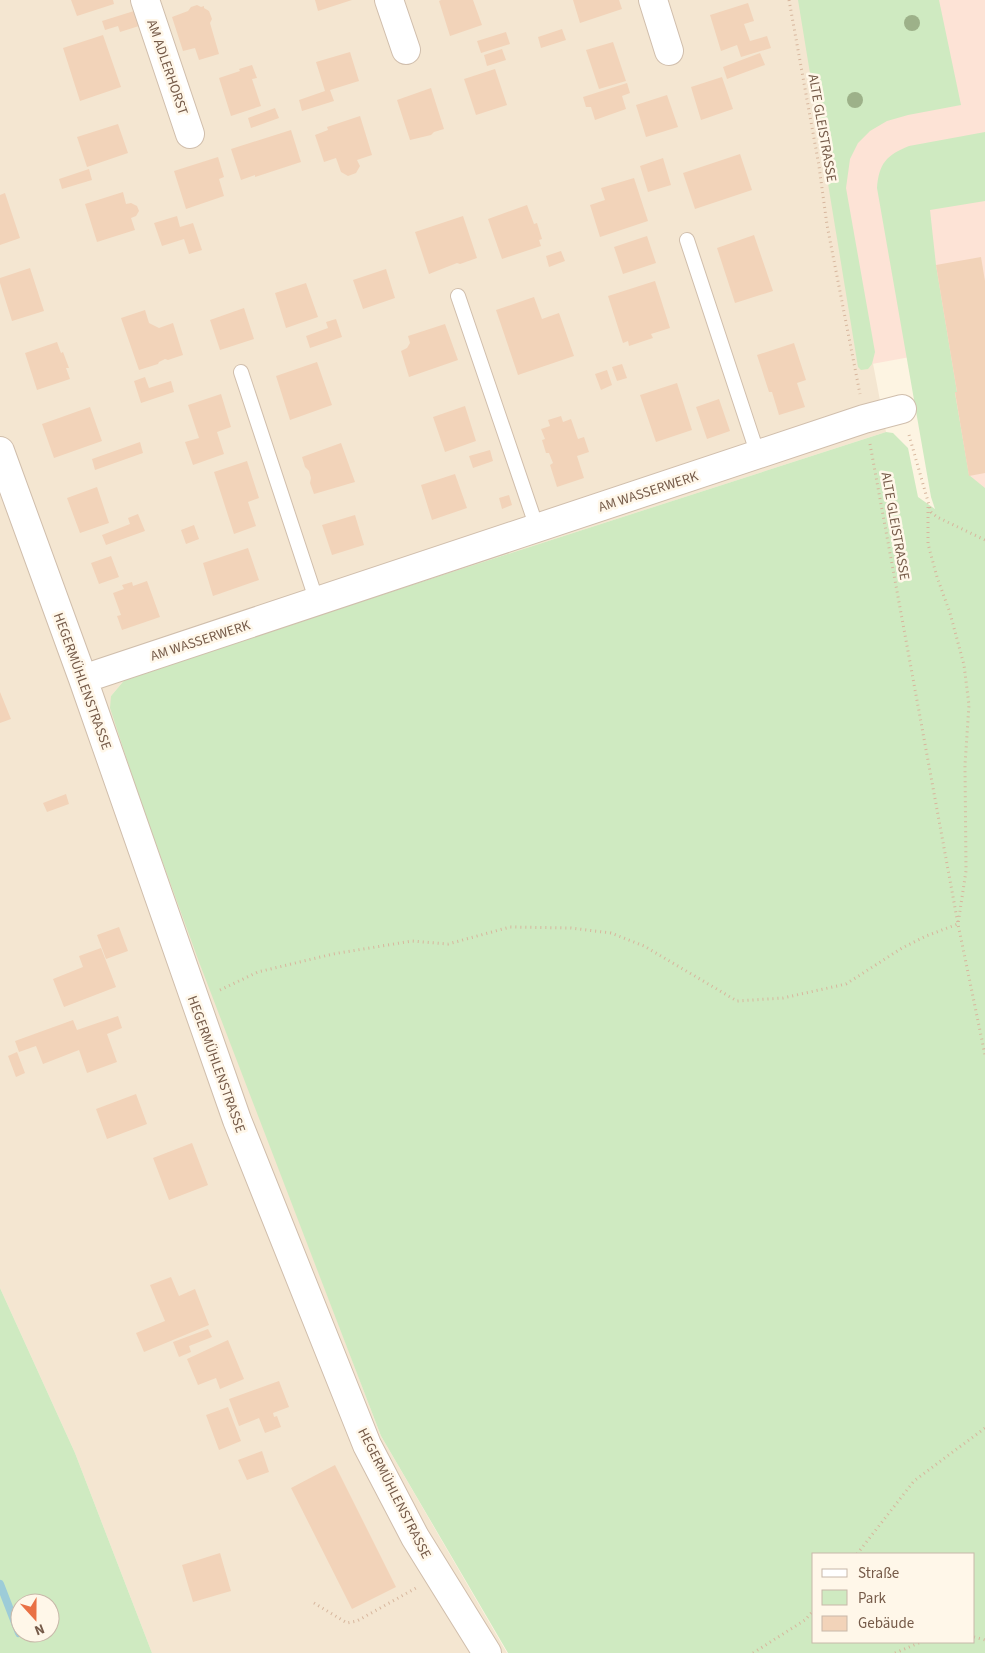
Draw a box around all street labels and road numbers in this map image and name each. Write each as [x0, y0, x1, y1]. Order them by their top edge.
street label: AM ADLERHORST [141, 17, 193, 118]
street label: ALTE GLEISTRASSE [803, 73, 841, 184]
street label: AM WASSERWERK [596, 466, 702, 518]
street label: ALTE GLEISTRASSE [876, 471, 914, 582]
street label: HEGERMÜHLENSTRASSE [48, 610, 116, 753]
street label: AM WASSERWERK [148, 615, 254, 667]
street label: HEGERMÜHLENSTRASSE [182, 993, 250, 1136]
street label: HEGERMÜHLENSTRASSE [352, 1425, 436, 1562]

